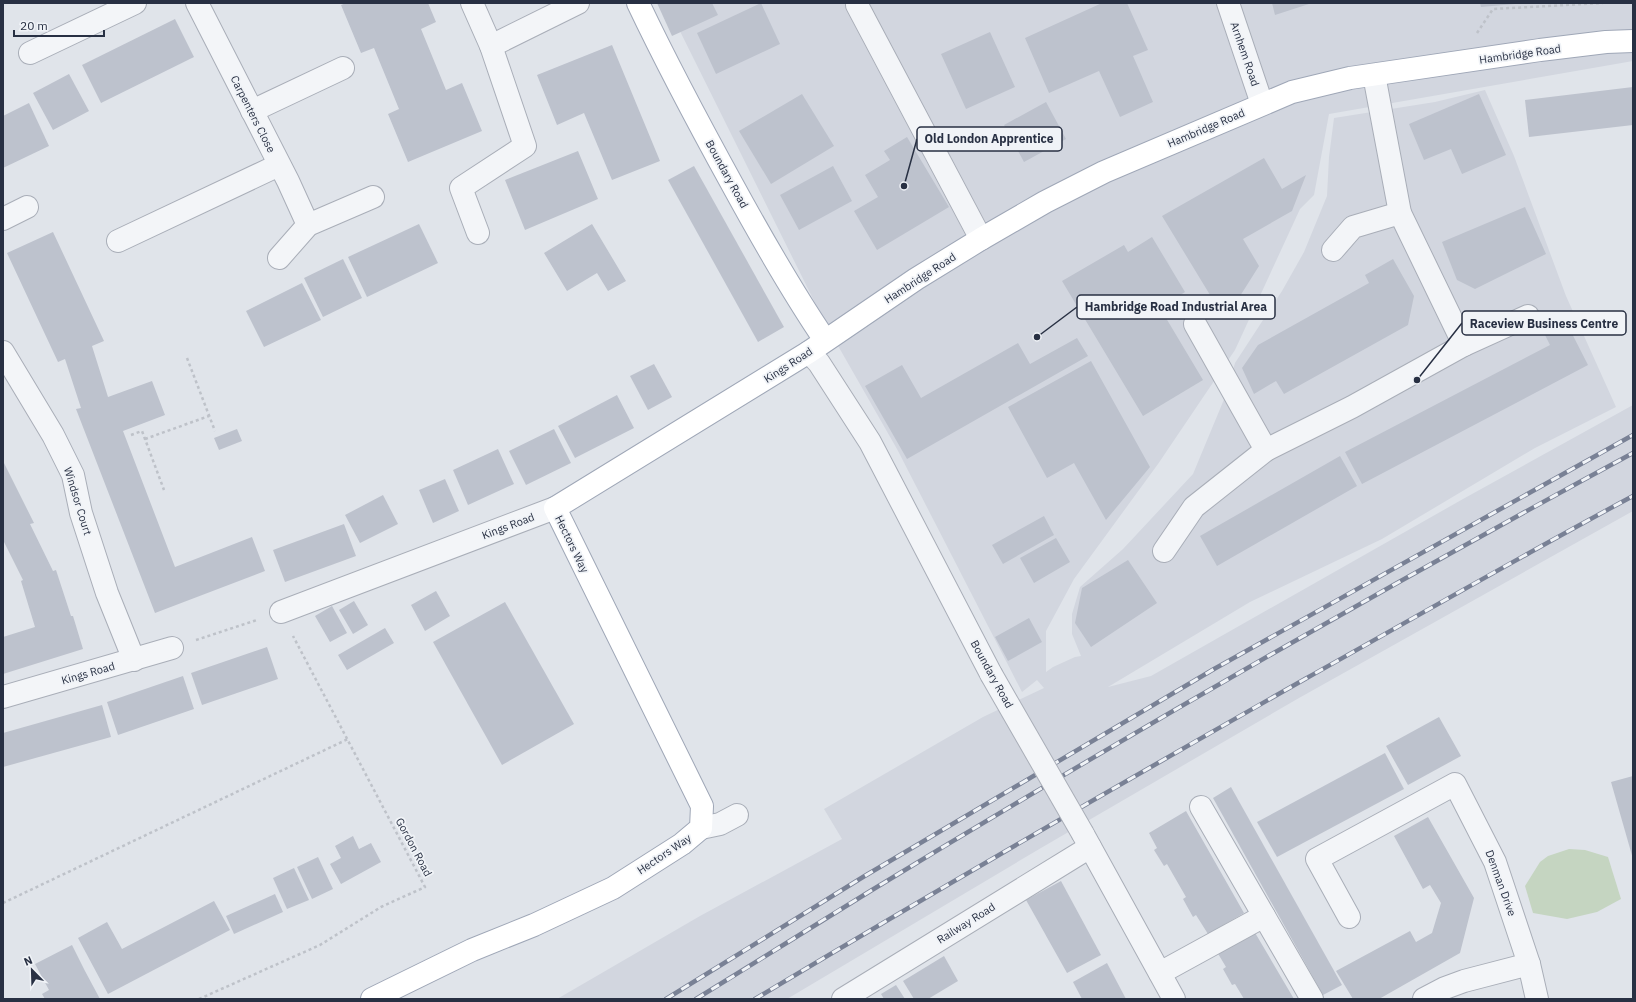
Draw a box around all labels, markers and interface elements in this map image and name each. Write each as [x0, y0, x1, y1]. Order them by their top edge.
scale bar [14, 12, 104, 38]
text: 20 m [20, 18, 48, 33]
street label: Arnhem Road [1227, 20, 1263, 88]
street label: Hambridge Road [1478, 41, 1562, 67]
street label: Carpenters Close [228, 73, 278, 155]
street label: Hambridge Road [1165, 105, 1247, 151]
callout: Old London Apprentice [917, 127, 1062, 151]
text: Old London Apprentice [925, 131, 1054, 146]
street label: Boundary Road [703, 138, 751, 210]
street label: Hambridge Road [882, 250, 958, 306]
callout: Hambridge Road Industrial Area [1077, 295, 1275, 319]
text: Hambridge Road Industrial Area [1085, 299, 1267, 314]
callout: Raceview Business Centre [1462, 311, 1626, 335]
text: Raceview Business Centre [1470, 316, 1618, 331]
street label: Kings Road [761, 344, 815, 386]
street label: Windsor Court [61, 465, 95, 537]
street label: Kings Road [480, 510, 536, 542]
street label: Hectors Way [552, 513, 592, 576]
street label: Boundary Road [968, 638, 1016, 710]
street label: Kings Road [60, 659, 116, 687]
street label: Gordon Road [393, 815, 435, 879]
street label: Hectors Way [634, 830, 694, 877]
street label: Denman Drive [1483, 848, 1519, 918]
street label: Railway Road [934, 900, 998, 946]
north arrow [12, 950, 52, 990]
text: N [22, 953, 35, 969]

